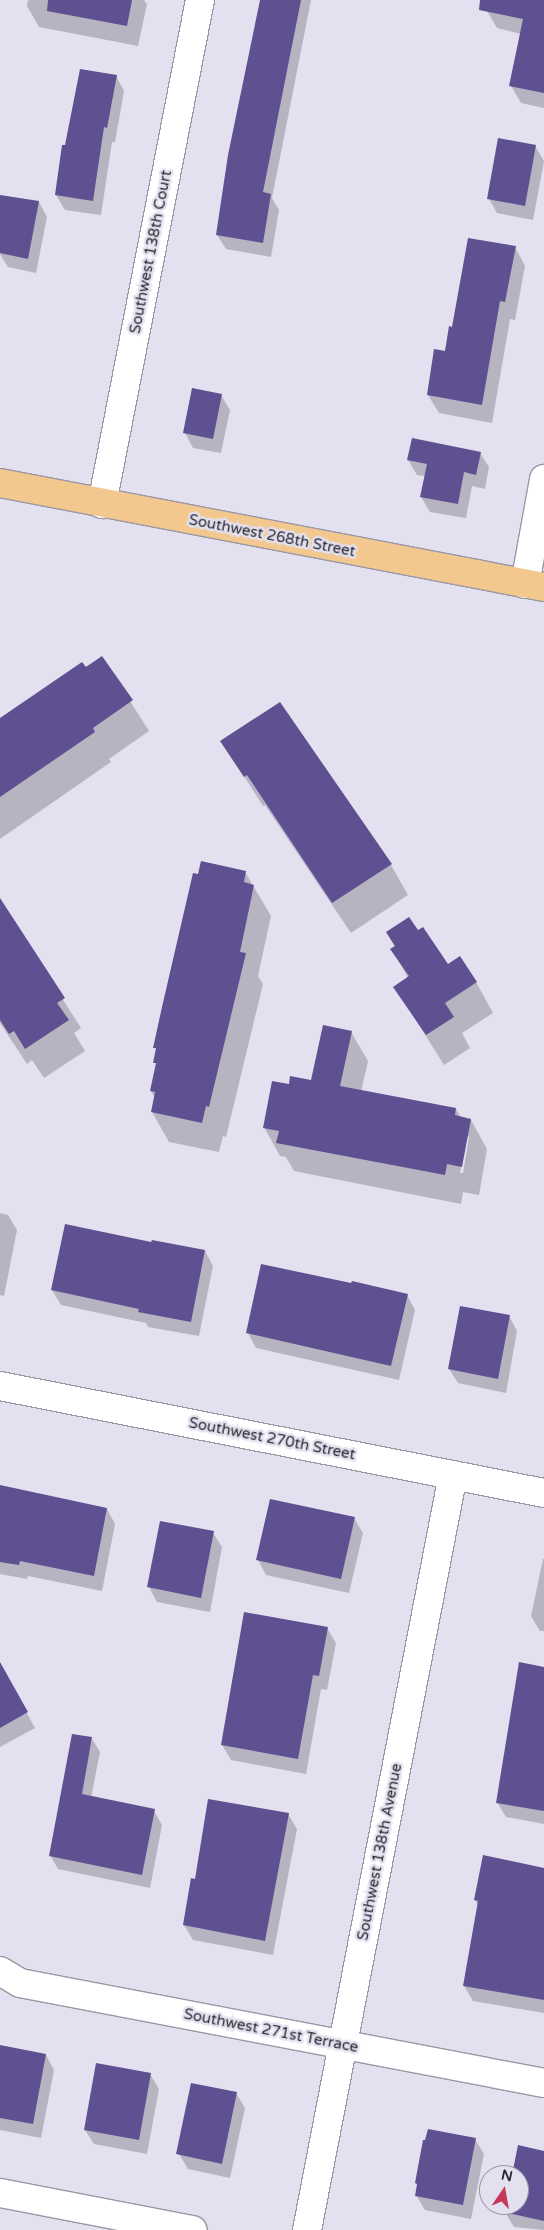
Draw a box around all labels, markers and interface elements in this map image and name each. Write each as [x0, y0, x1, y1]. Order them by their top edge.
street label: Southwest 138th Court [126, 169, 176, 335]
street label: Southwest 268th Street [187, 511, 357, 561]
street label: Southwest 270th Street [187, 1414, 357, 1464]
street label: Southwest 138th Avenue [354, 1762, 406, 1942]
street label: Southwest 271st Terrace [182, 2005, 360, 2057]
north arrow [479, 2165, 529, 2215]
text: N [500, 2166, 514, 2185]

